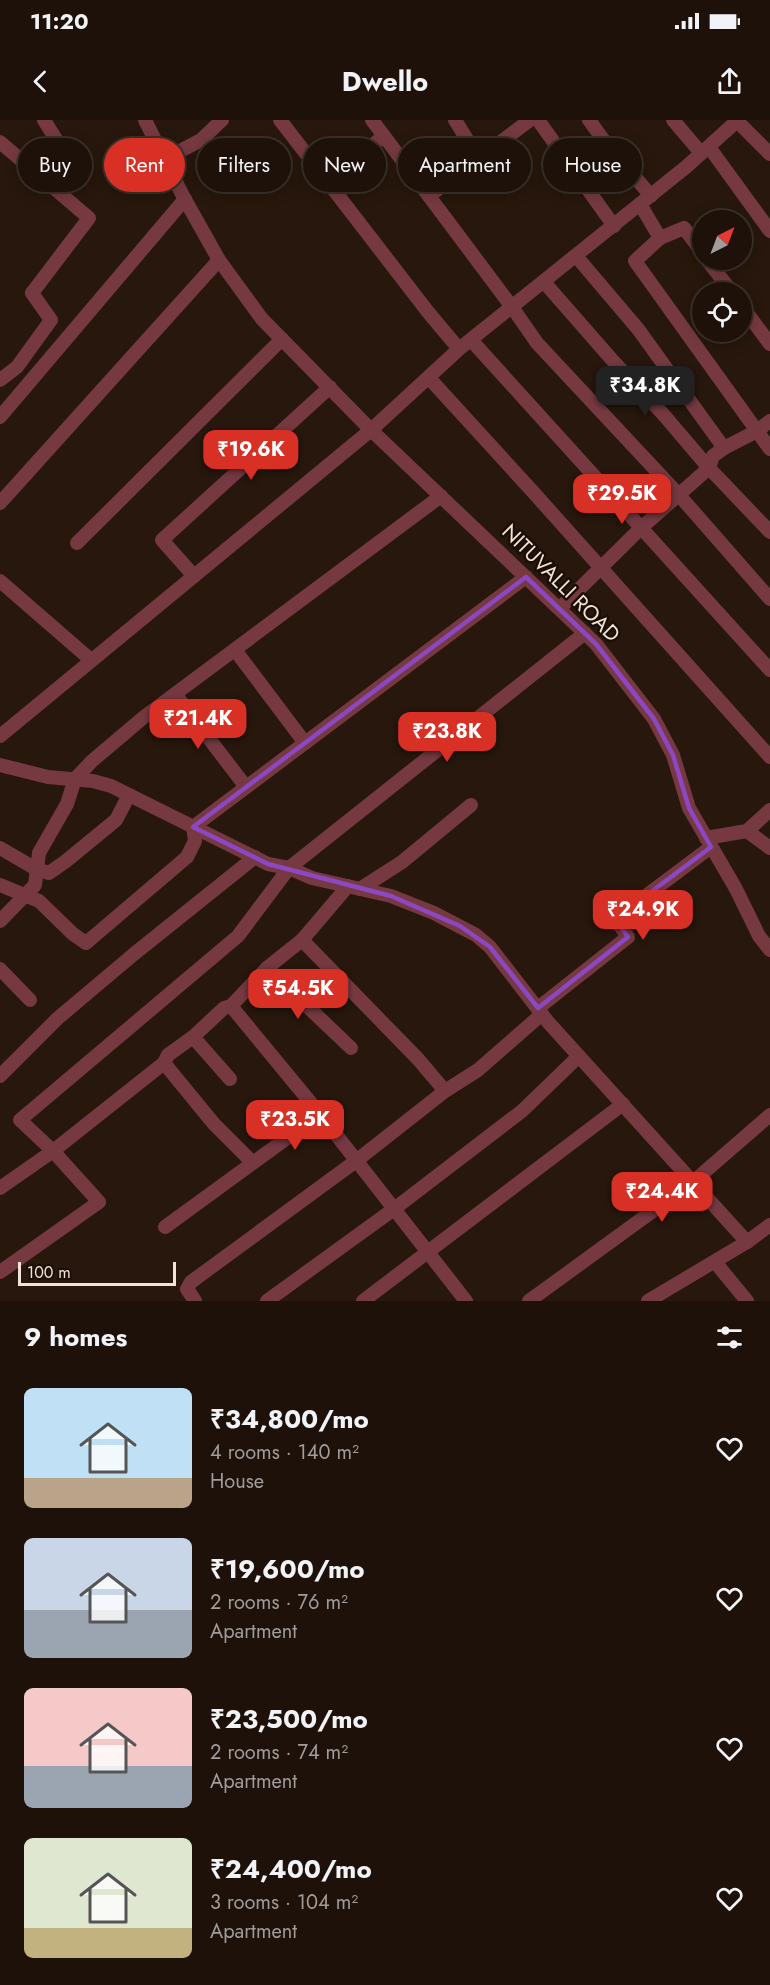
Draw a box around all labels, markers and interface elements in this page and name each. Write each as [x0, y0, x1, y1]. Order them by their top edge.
text: 11:20 [30, 5, 88, 37]
text: Dwello [342, 62, 428, 101]
icon: back [24, 65, 57, 98]
icon: share [713, 65, 746, 98]
chip: Buy [18, 138, 92, 192]
chip: Rent [104, 138, 185, 192]
chip: Filters [197, 138, 291, 192]
chip: New [303, 138, 386, 192]
chip: Apartment [398, 138, 531, 192]
chip: House [543, 138, 642, 192]
north arrow [692, 210, 752, 270]
map controls [692, 210, 752, 342]
button: locate [692, 282, 752, 342]
pin: ₹34.8K [596, 366, 694, 417]
text: ₹34.8K [610, 371, 680, 400]
pin: ₹19.6K [202, 430, 300, 481]
text: ₹19.6K [217, 435, 285, 464]
pin: ₹29.5K [573, 474, 671, 525]
text: ₹29.5K [587, 479, 657, 508]
street label: NITUVALLI ROAD [495, 517, 627, 649]
pin: ₹21.4K [149, 699, 247, 750]
text: ₹21.4K [163, 704, 233, 733]
pin: ₹23.8K [398, 712, 496, 763]
text: ₹23.8K [412, 717, 482, 746]
pin: ₹24.9K [594, 890, 692, 941]
text: ₹24.9K [607, 895, 679, 924]
pin: ₹54.5K [249, 969, 347, 1020]
text: ₹54.5K [262, 974, 334, 1003]
pin: ₹23.5K [246, 1100, 344, 1151]
text: ₹23.5K [260, 1105, 330, 1134]
pin: ₹24.4K [613, 1172, 711, 1223]
text: ₹24.4K [626, 1177, 698, 1206]
scale bar [18, 1259, 176, 1286]
text: 100 m [27, 1261, 71, 1284]
text: 9 homes [24, 1318, 127, 1356]
icon: filters [713, 1321, 746, 1354]
text: ₹34,800/mo [210, 1400, 369, 1438]
icon: home [72, 1412, 144, 1484]
icon: heart [713, 1432, 746, 1465]
text: 4 rooms · 140 m² [210, 1438, 359, 1467]
text: House [210, 1467, 264, 1496]
text: ₹19,600/mo [210, 1550, 365, 1588]
icon: home [72, 1562, 144, 1634]
icon: heart [713, 1582, 746, 1615]
text: 2 rooms · 76 m² [210, 1588, 348, 1617]
text: Apartment [210, 1617, 297, 1646]
text: ₹23,500/mo [210, 1700, 368, 1738]
icon: home [72, 1712, 144, 1784]
icon: heart [713, 1732, 746, 1765]
text: 2 rooms · 74 m² [210, 1738, 348, 1767]
text: Apartment [210, 1767, 297, 1796]
text: ₹24,400/mo [210, 1850, 372, 1888]
icon: home [72, 1862, 144, 1934]
icon: heart [713, 1882, 746, 1915]
text: 3 rooms · 104 m² [210, 1888, 358, 1917]
text: Apartment [210, 1917, 297, 1946]

